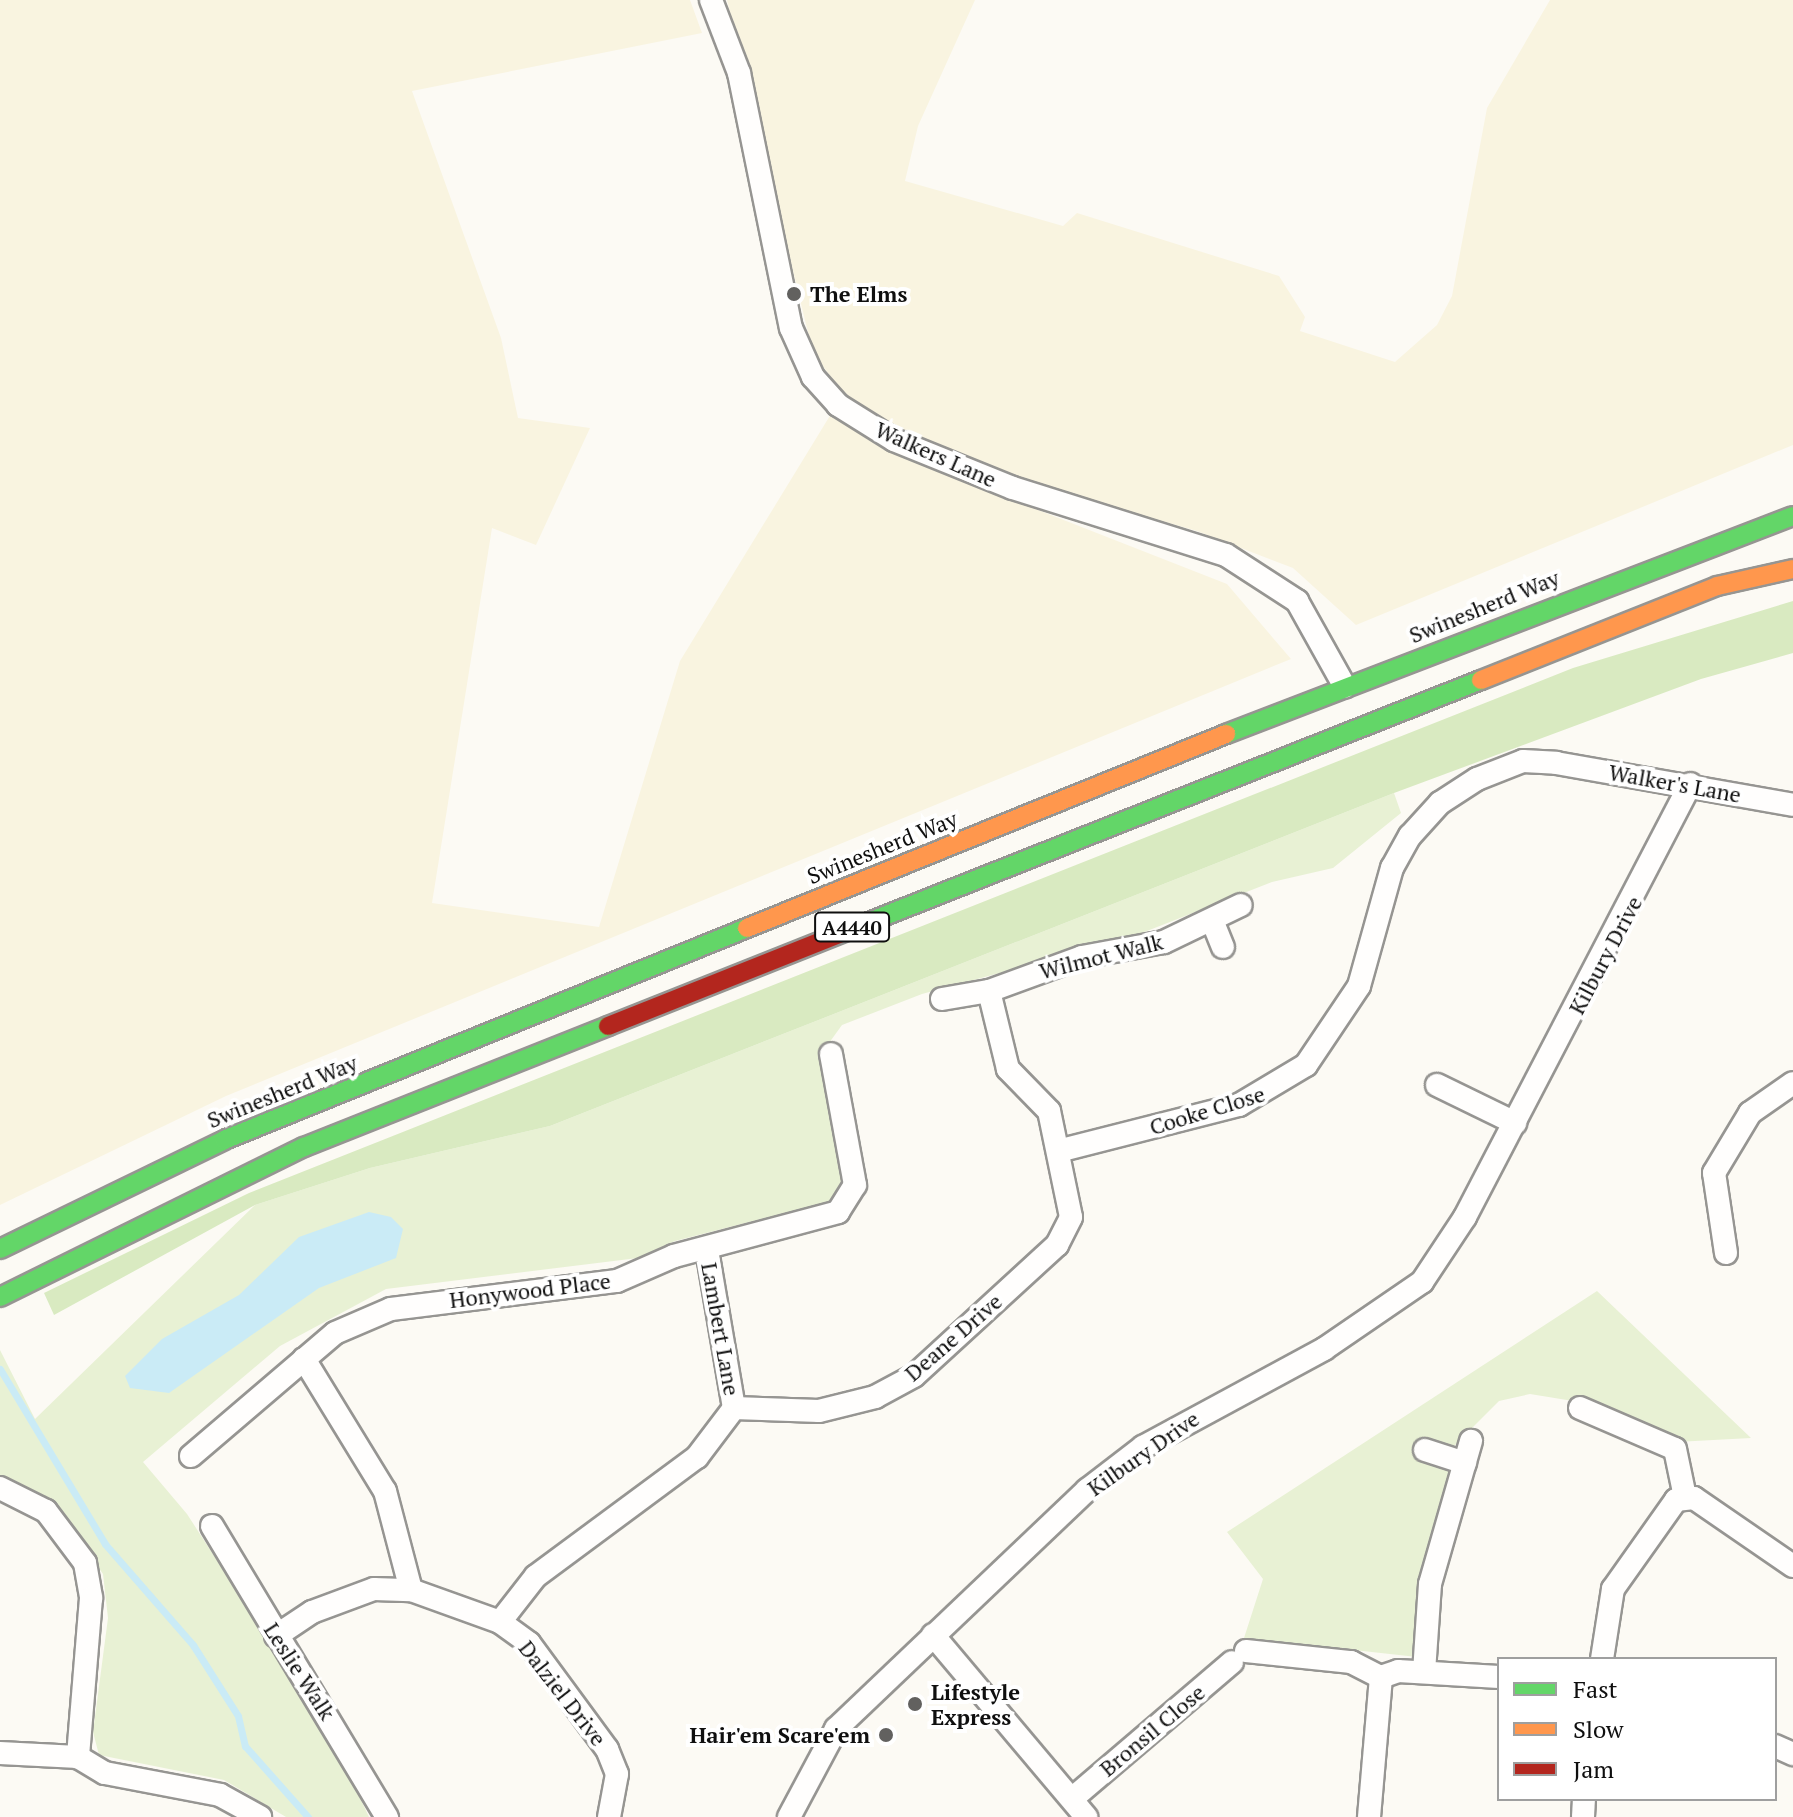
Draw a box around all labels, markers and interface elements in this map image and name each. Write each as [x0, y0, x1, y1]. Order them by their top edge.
place label: The Elms [810, 281, 907, 307]
marker: The Elms [785, 285, 803, 303]
street label: Walkers Lane [871, 416, 1001, 492]
street label: Swinesherd Way [1405, 564, 1563, 648]
street label: Walker's Lane [1607, 758, 1743, 808]
street label: Swinesherd Way [803, 805, 961, 889]
street label: Kilbury Drive [1563, 891, 1647, 1019]
road number: A4440 [814, 911, 890, 943]
street label: Wilmot Walk [1036, 928, 1166, 984]
street label: Swinesherd Way [203, 1049, 361, 1133]
street label: Cooke Close [1146, 1080, 1268, 1140]
street label: Lambert Lane [696, 1260, 746, 1398]
street label: Honywood Place [448, 1267, 612, 1313]
street label: Deane Drive [899, 1288, 1007, 1386]
street label: Kilbury Drive [1082, 1405, 1204, 1501]
street label: Leslie Walk [259, 1617, 341, 1725]
street label: Dalziel Drive [514, 1635, 612, 1751]
legend [1497, 1657, 1777, 1801]
text: Fast [1573, 1673, 1617, 1705]
place label: Lifestyle Express [931, 1678, 1020, 1730]
street label: Bronsil Close [1094, 1678, 1210, 1782]
marker: Lifestyle Express [906, 1695, 924, 1713]
text: Slow [1573, 1713, 1624, 1745]
place label: Hair'em Scare'em [689, 1722, 870, 1748]
marker: Hair'em Scare'em [877, 1726, 895, 1744]
text: Jam [1573, 1753, 1614, 1785]

